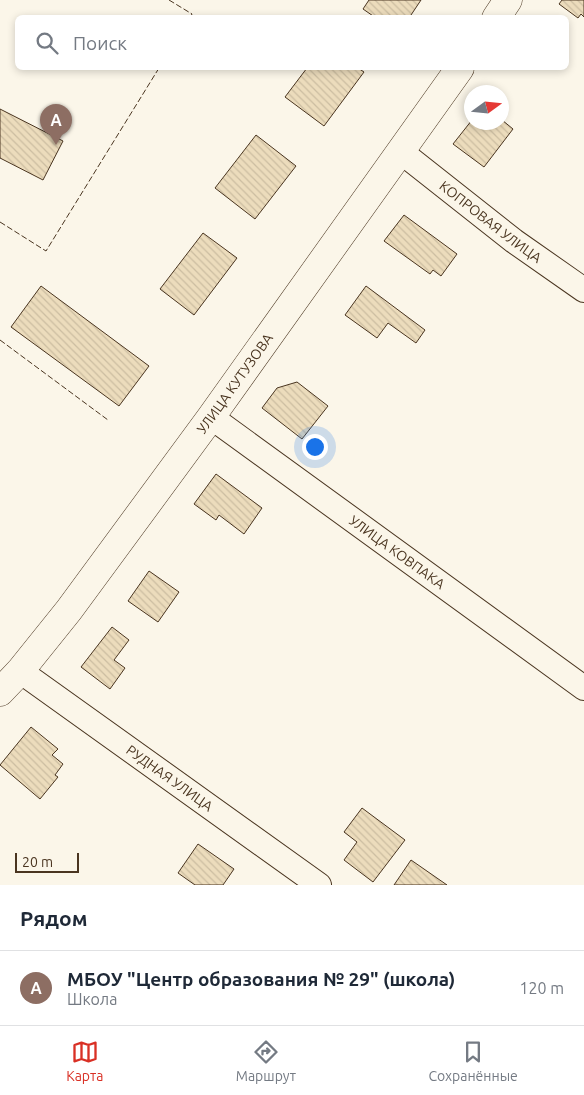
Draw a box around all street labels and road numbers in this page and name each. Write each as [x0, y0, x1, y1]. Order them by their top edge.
street label: КОПРОВАЯ УЛИЦА [437, 177, 545, 266]
street label: УЛИЦА КУТУЗОВА [194, 330, 276, 437]
street label: УЛИЦА КОВПАКА [346, 512, 448, 592]
street label: РУДНАЯ УЛИЦА [123, 742, 216, 814]

